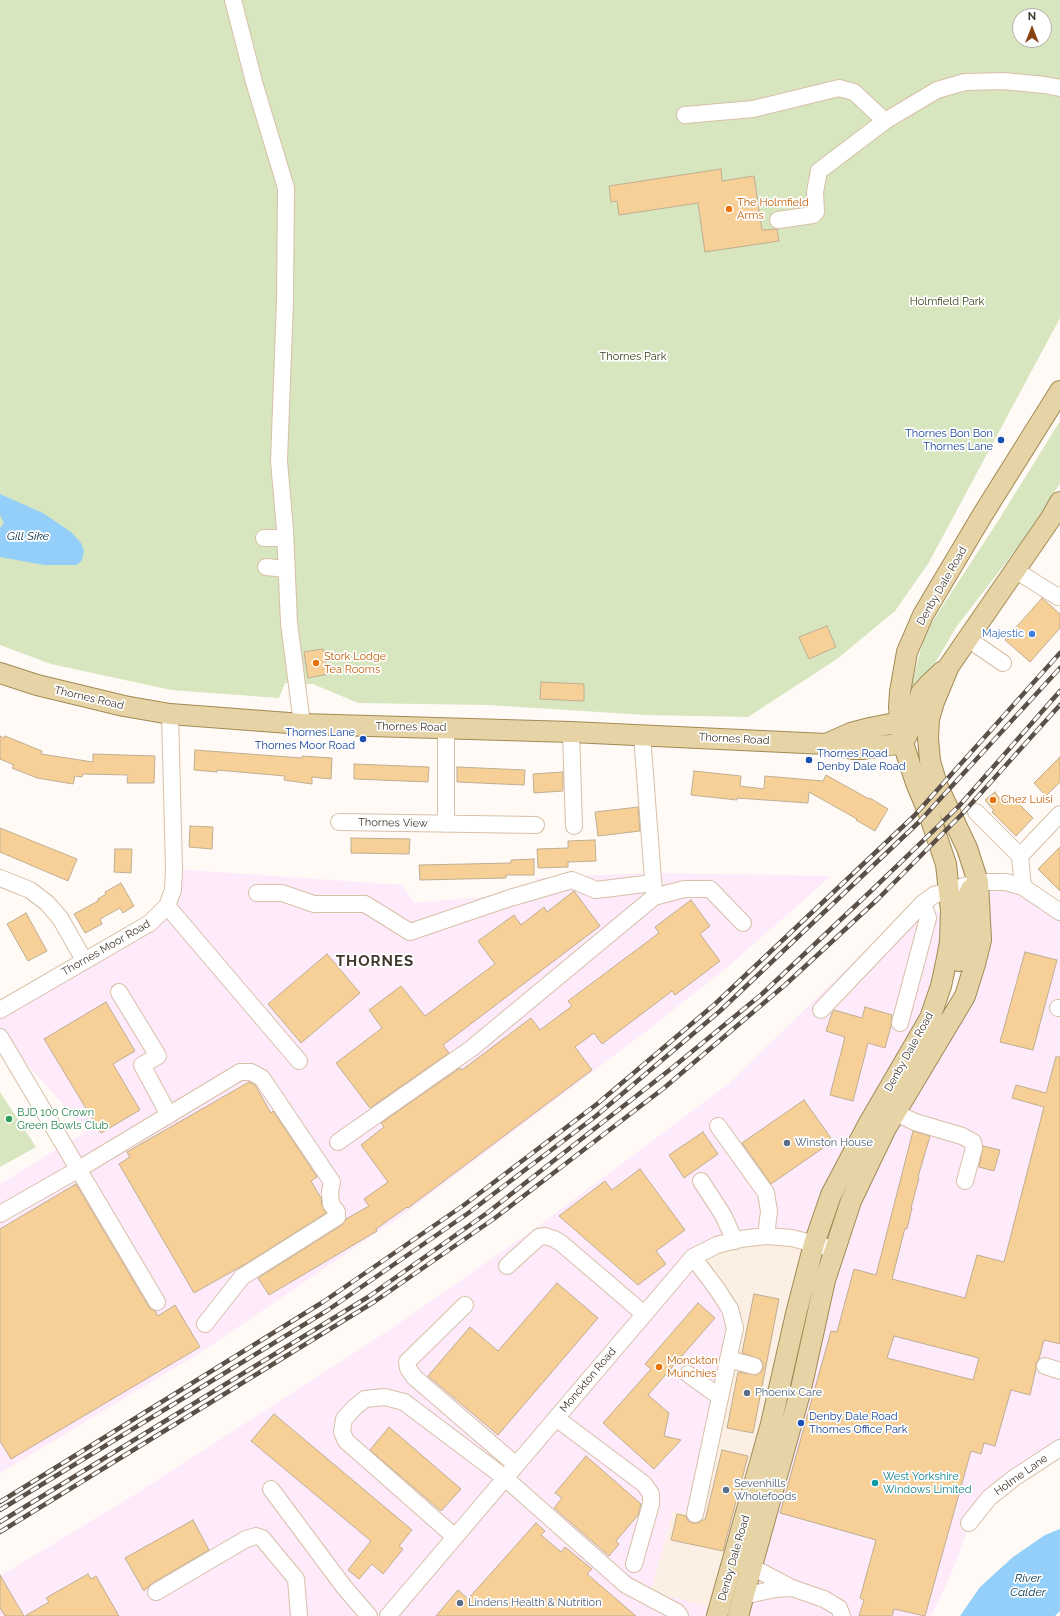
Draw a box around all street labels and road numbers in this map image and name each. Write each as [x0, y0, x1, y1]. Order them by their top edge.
street label: Denby Dale Road [914, 544, 970, 628]
street label: Thornes Road [53, 684, 125, 712]
street label: Thornes Road [375, 720, 447, 734]
street label: Thornes Road [698, 731, 770, 747]
street label: Thornes View [358, 816, 428, 830]
street label: Thornes Moor Road [59, 917, 153, 979]
street label: Denby Dale Road [882, 1010, 936, 1094]
street label: Monckton Road [557, 1345, 619, 1415]
street label: Holme Lane [992, 1452, 1050, 1498]
street label: Denby Dale Road [715, 1514, 753, 1602]

